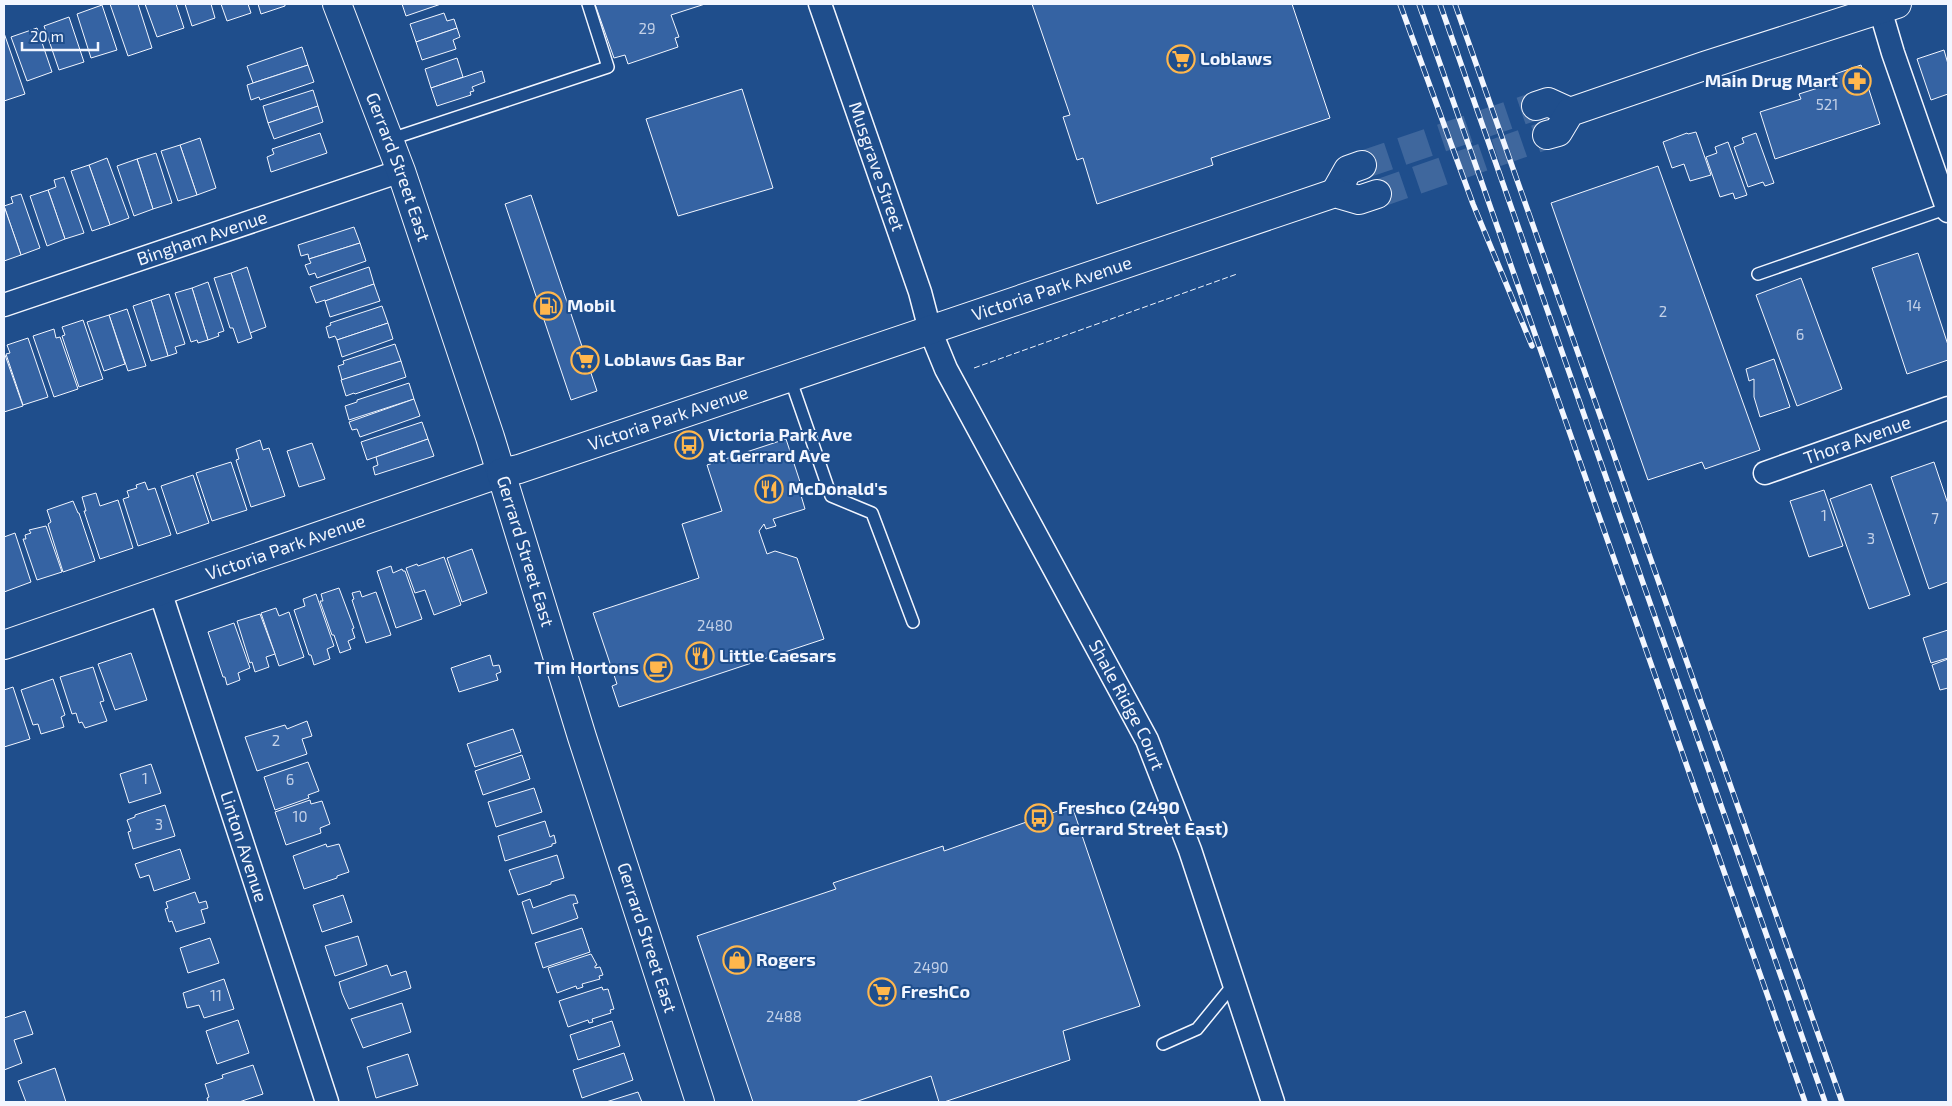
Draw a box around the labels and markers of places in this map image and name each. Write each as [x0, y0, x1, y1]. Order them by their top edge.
supermarket icon: Loblaws [1166, 44, 1196, 74]
place label: Loblaws [1200, 47, 1272, 69]
pharmacy icon: Main Drug Mart [1842, 66, 1872, 96]
place label: Main Drug Mart [1705, 69, 1839, 91]
fuel station icon: Mobil [533, 291, 563, 321]
place label: Mobil [567, 294, 616, 316]
supermarket icon: Loblaws Gas Bar [570, 345, 600, 375]
place label: Loblaws Gas Bar [604, 348, 745, 370]
place label: Victoria Park Ave at Gerrard Ave [708, 423, 852, 466]
bus stop icon: Victoria Park Ave at Gerrard Ave [674, 430, 704, 460]
restaurant icon: McDonald's [754, 474, 784, 504]
place label: McDonald's [788, 477, 888, 499]
restaurant icon: Little Caesars [685, 641, 715, 671]
place label: Little Caesars [719, 644, 836, 666]
cafe icon: Tim Hortons [643, 653, 673, 683]
place label: Tim Hortons [534, 656, 639, 678]
place label: Freshco (2490 Gerrard Street East) [1058, 796, 1228, 839]
bus stop icon: Freshco (2490 Gerrard Street East) [1024, 803, 1054, 833]
shop icon: Rogers [722, 945, 752, 975]
place label: Rogers [756, 948, 816, 970]
supermarket icon: FreshCo [867, 977, 897, 1007]
place label: FreshCo [901, 980, 970, 1002]

